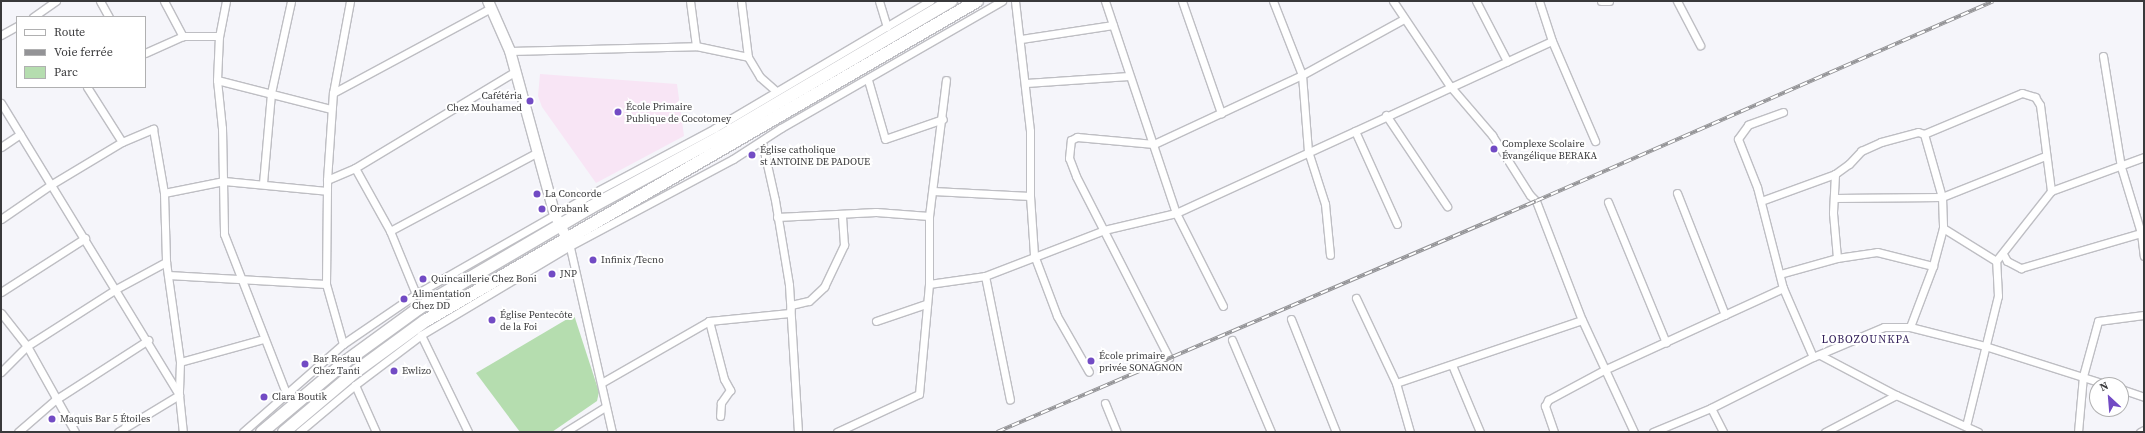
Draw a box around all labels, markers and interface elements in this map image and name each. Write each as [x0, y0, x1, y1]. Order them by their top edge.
legend [16, 16, 146, 88]
text: Route [54, 24, 85, 40]
text: Voie ferrée [54, 44, 113, 60]
text: Parc [54, 64, 78, 80]
place label: Cafétéria Chez Mouhamed [447, 89, 522, 112]
marker: Cafétéria Chez Mouhamed [525, 96, 535, 106]
place label: École Primaire Publique de Cocotomey [626, 100, 731, 124]
marker: École Primaire Publique de Cocotomey [613, 107, 623, 117]
place label: Complexe Scolaire Évangélique BERAKA [1502, 137, 1597, 160]
place label: Église catholique st ANTOINE DE PADOUE [760, 143, 870, 166]
marker: Complexe Scolaire Évangélique BERAKA [1489, 144, 1499, 154]
marker: Église catholique st ANTOINE DE PADOUE [747, 150, 757, 160]
place label: La Concorde [545, 188, 602, 200]
marker: La Concorde [532, 189, 542, 199]
place label: Orabank [550, 203, 589, 215]
marker: Orabank [537, 204, 547, 214]
place label: Infinix /Tecno [601, 254, 664, 266]
marker: Infinix /Tecno [588, 255, 598, 265]
place label: JNP [560, 268, 577, 280]
marker: JNP [547, 269, 557, 279]
place label: Quincaillerie Chez Boni [431, 273, 537, 285]
marker: Quincaillerie Chez Boni [418, 274, 428, 284]
place label: Alimentation Chez DD [412, 287, 471, 310]
marker: Alimentation Chez DD [399, 294, 409, 304]
place label: Église Pentecôte de la Foi [500, 308, 573, 332]
marker: Église Pentecôte de la Foi [487, 315, 497, 325]
district label: LOBOZOUNKPA [1821, 333, 1911, 347]
place label: École primaire privée SONAGNON [1099, 349, 1183, 372]
place label: Bar Restau Chez Tanti [313, 352, 361, 376]
marker: École primaire privée SONAGNON [1086, 356, 1096, 366]
marker: Bar Restau Chez Tanti [300, 359, 310, 369]
place label: Ewlizo [402, 365, 431, 377]
marker: Ewlizo [389, 366, 399, 376]
north arrow [2089, 377, 2129, 417]
text: N [2097, 378, 2111, 395]
place label: Clara Boutik [272, 391, 327, 403]
marker: Clara Boutik [259, 392, 269, 402]
place label: Maquis Bar 5 Étoiles [60, 413, 150, 425]
marker: Maquis Bar 5 Étoiles [47, 414, 57, 424]

